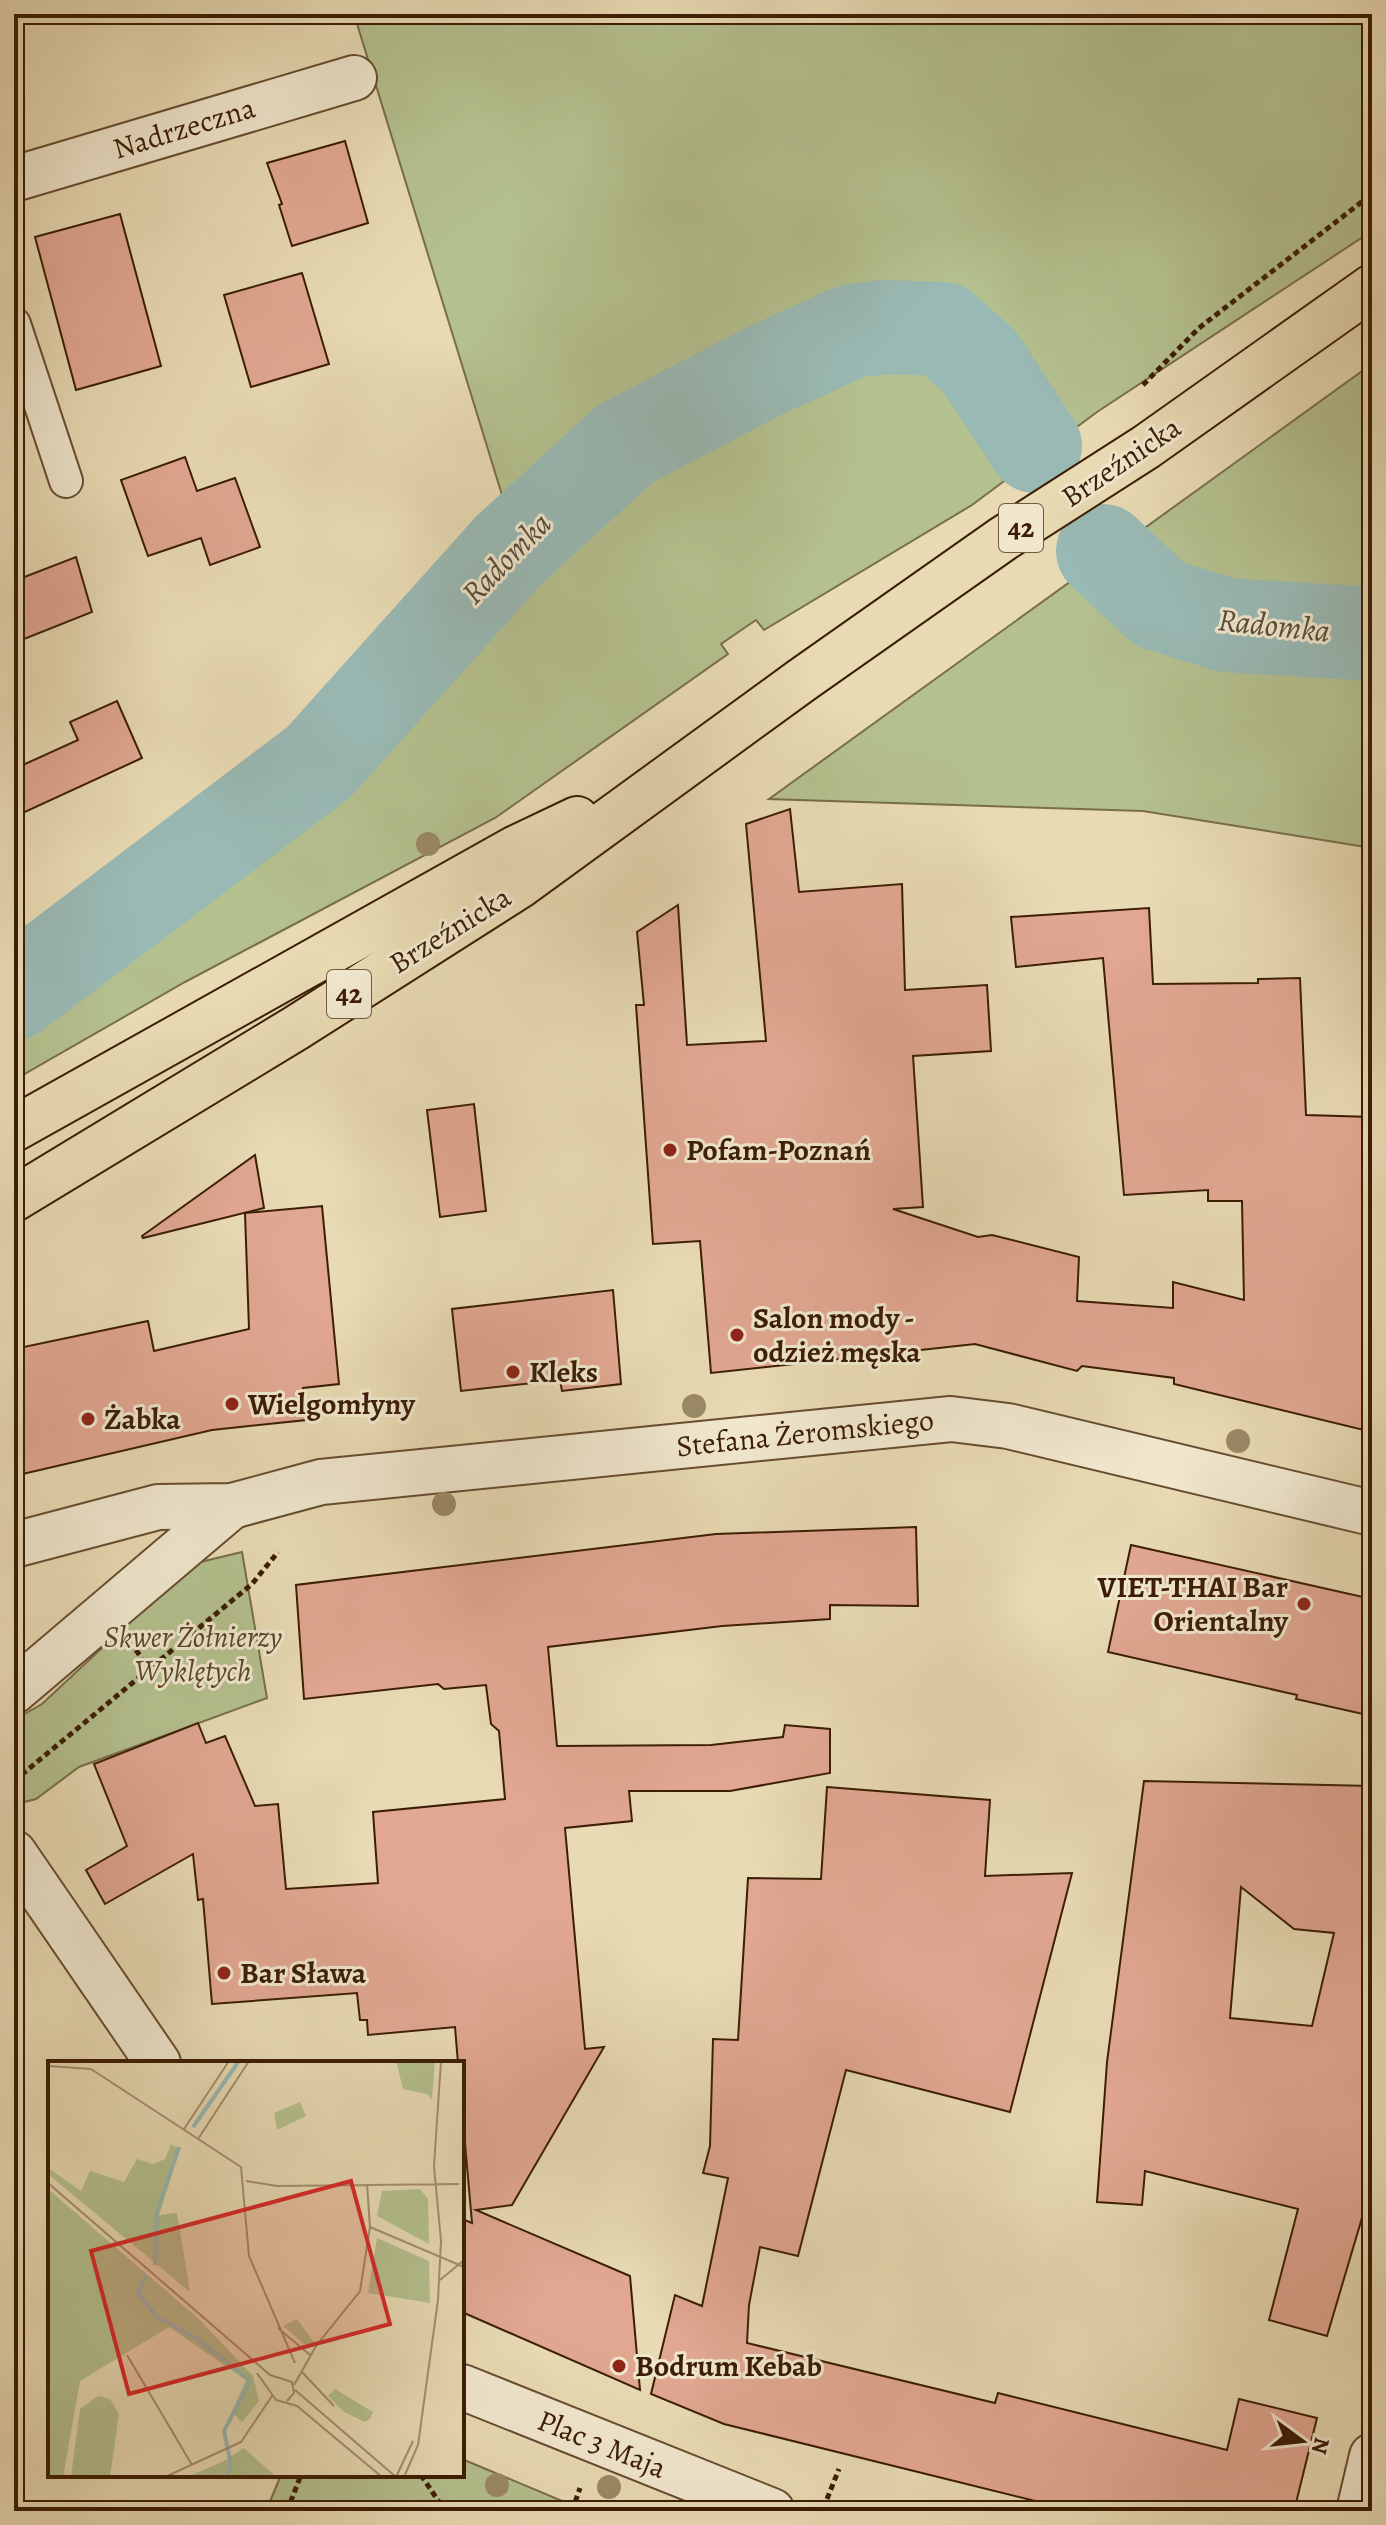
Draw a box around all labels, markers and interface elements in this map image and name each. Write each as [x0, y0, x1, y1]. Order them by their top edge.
street label: Nadrzeczna [108, 87, 260, 169]
street label: Brzeźnicka [1053, 407, 1189, 517]
water label: Radomka [451, 502, 561, 614]
road number: 42 [999, 504, 1043, 552]
water label: Radomka [1216, 597, 1332, 653]
street label: Brzeźnicka [382, 877, 518, 983]
road number: 42 [327, 970, 371, 1018]
place label: Pofam-Poznań [686, 1130, 871, 1170]
marker: Pofam-Poznań [661, 1141, 679, 1159]
place label: Salon mody - odzież męska [753, 1298, 921, 1372]
marker: Salon mody - odzież męska [728, 1326, 746, 1344]
place label: Kleks [529, 1352, 598, 1392]
marker: Kleks [504, 1363, 522, 1381]
place label: Wielgomłyny [247, 1384, 416, 1424]
marker: Wielgomłyny [223, 1395, 241, 1413]
place label: Żabka [104, 1399, 181, 1439]
street label: Stefana Żeromskiego [674, 1400, 936, 1466]
marker: Żabka [79, 1410, 97, 1428]
place label: VIET-THAI Bar Orientalny [1096, 1567, 1289, 1641]
marker: VIET-THAI Bar Orientalny [1295, 1595, 1313, 1613]
park label: Skwer Żołnierzy Wyklętych [104, 1617, 282, 1691]
place label: Bar Sława [240, 1953, 367, 1993]
marker: Bar Sława [215, 1964, 233, 1982]
inset map [48, 2061, 464, 2477]
place label: Bodrum Kebab [635, 2346, 822, 2386]
marker: Bodrum Kebab [610, 2357, 628, 2375]
street label: Plac 3 Maja [532, 2400, 672, 2488]
north arrow [1262, 2401, 1342, 2481]
text: N [1304, 2434, 1337, 2458]

